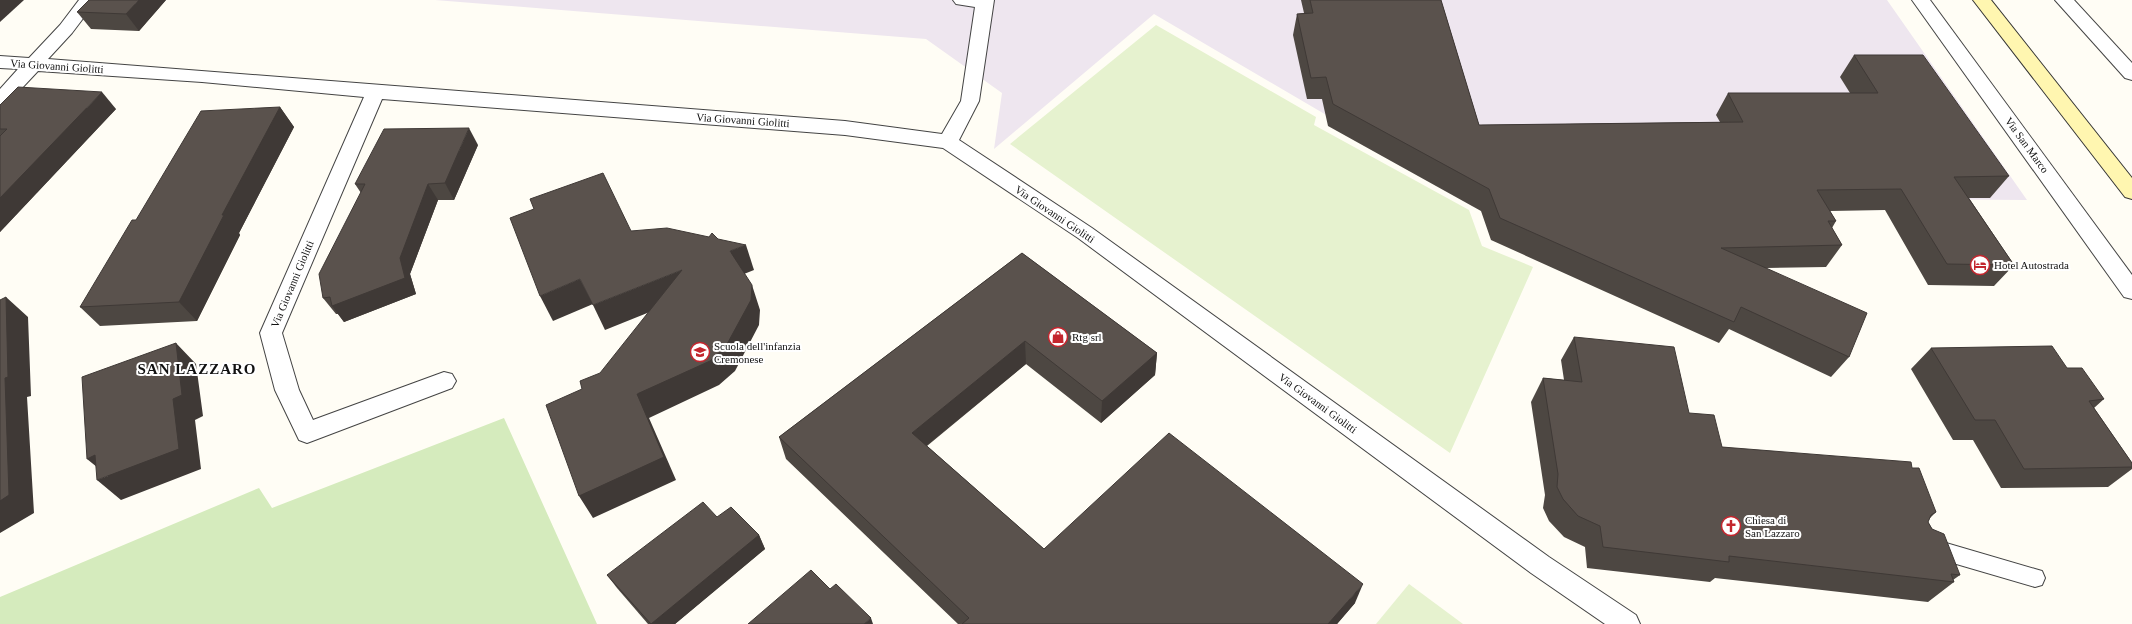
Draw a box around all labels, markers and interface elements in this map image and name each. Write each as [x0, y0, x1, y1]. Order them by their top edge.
street label: Via Giovanni Giolitti [10, 57, 104, 75]
street label: Via Giovanni Giolitti [696, 111, 790, 129]
street label: Via San Marco [2003, 115, 2052, 176]
street label: Via Giovanni Giolitti [1013, 183, 1097, 245]
street label: Via Giovanni Giolitti [268, 239, 316, 329]
hotel icon: Hotel Autostrada [1969, 254, 1991, 276]
place label: Hotel Autostrada [1994, 259, 2069, 271]
shop icon: Rtg srl [1047, 326, 1069, 348]
place label: Rtg srl [1072, 331, 1102, 343]
place label: Scuola dell'infanzia Cremonese [714, 340, 801, 365]
school or university icon: Scuola dell'infanzia Cremonese [689, 341, 711, 363]
district label: SAN LAZZARO [138, 361, 256, 377]
street label: Via Giovanni Giolitti [1277, 371, 1359, 435]
place label: Chiesa di San Lazzaro [1745, 514, 1800, 539]
church icon: Chiesa di San Lazzaro [1720, 515, 1742, 537]

